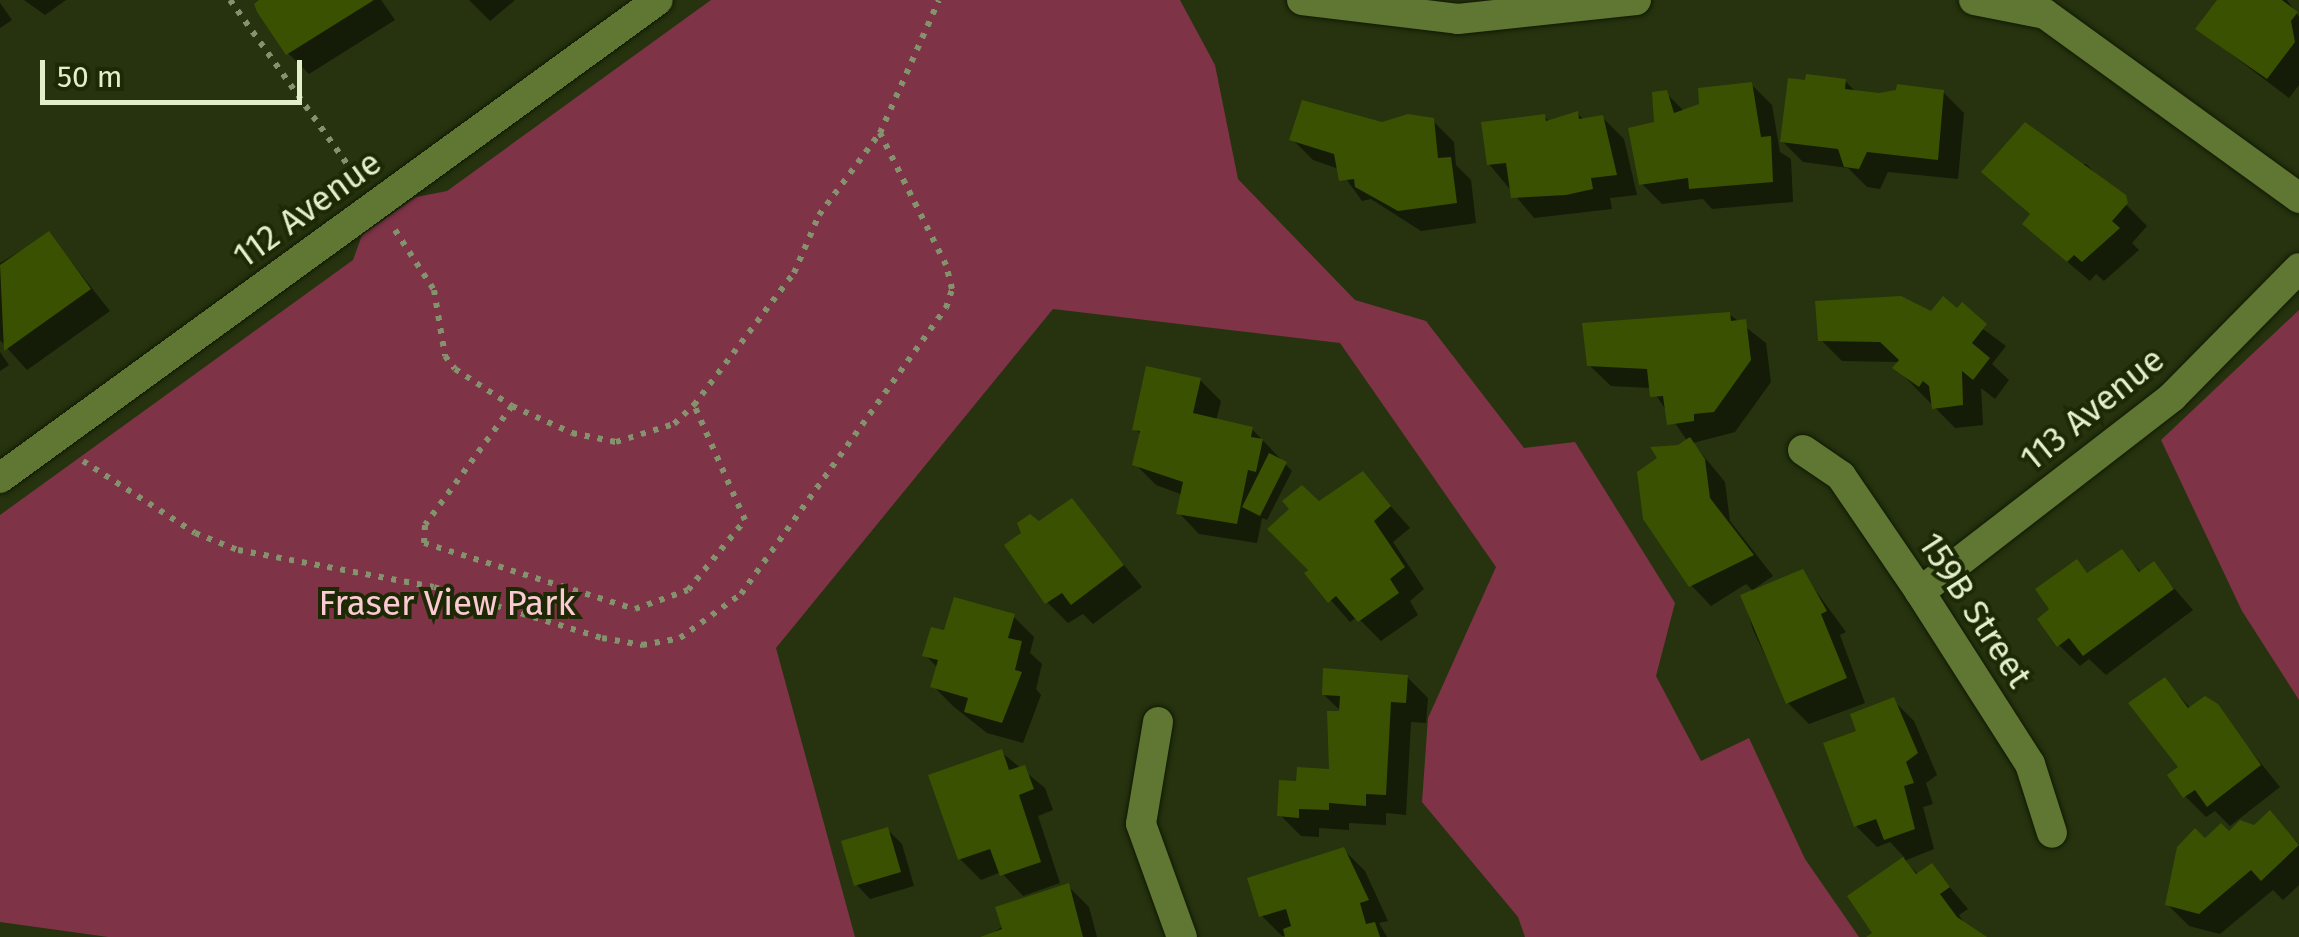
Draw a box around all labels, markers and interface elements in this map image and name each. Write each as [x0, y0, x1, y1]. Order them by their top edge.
scale bar [45, 40, 308, 102]
text: 50 m [57, 59, 122, 95]
street label: 112 Avenue [225, 141, 389, 277]
street label: 113 Avenue [2012, 338, 2172, 480]
street label: 159B Street [1909, 525, 2041, 695]
park label: Fraser View Park [319, 582, 575, 624]

